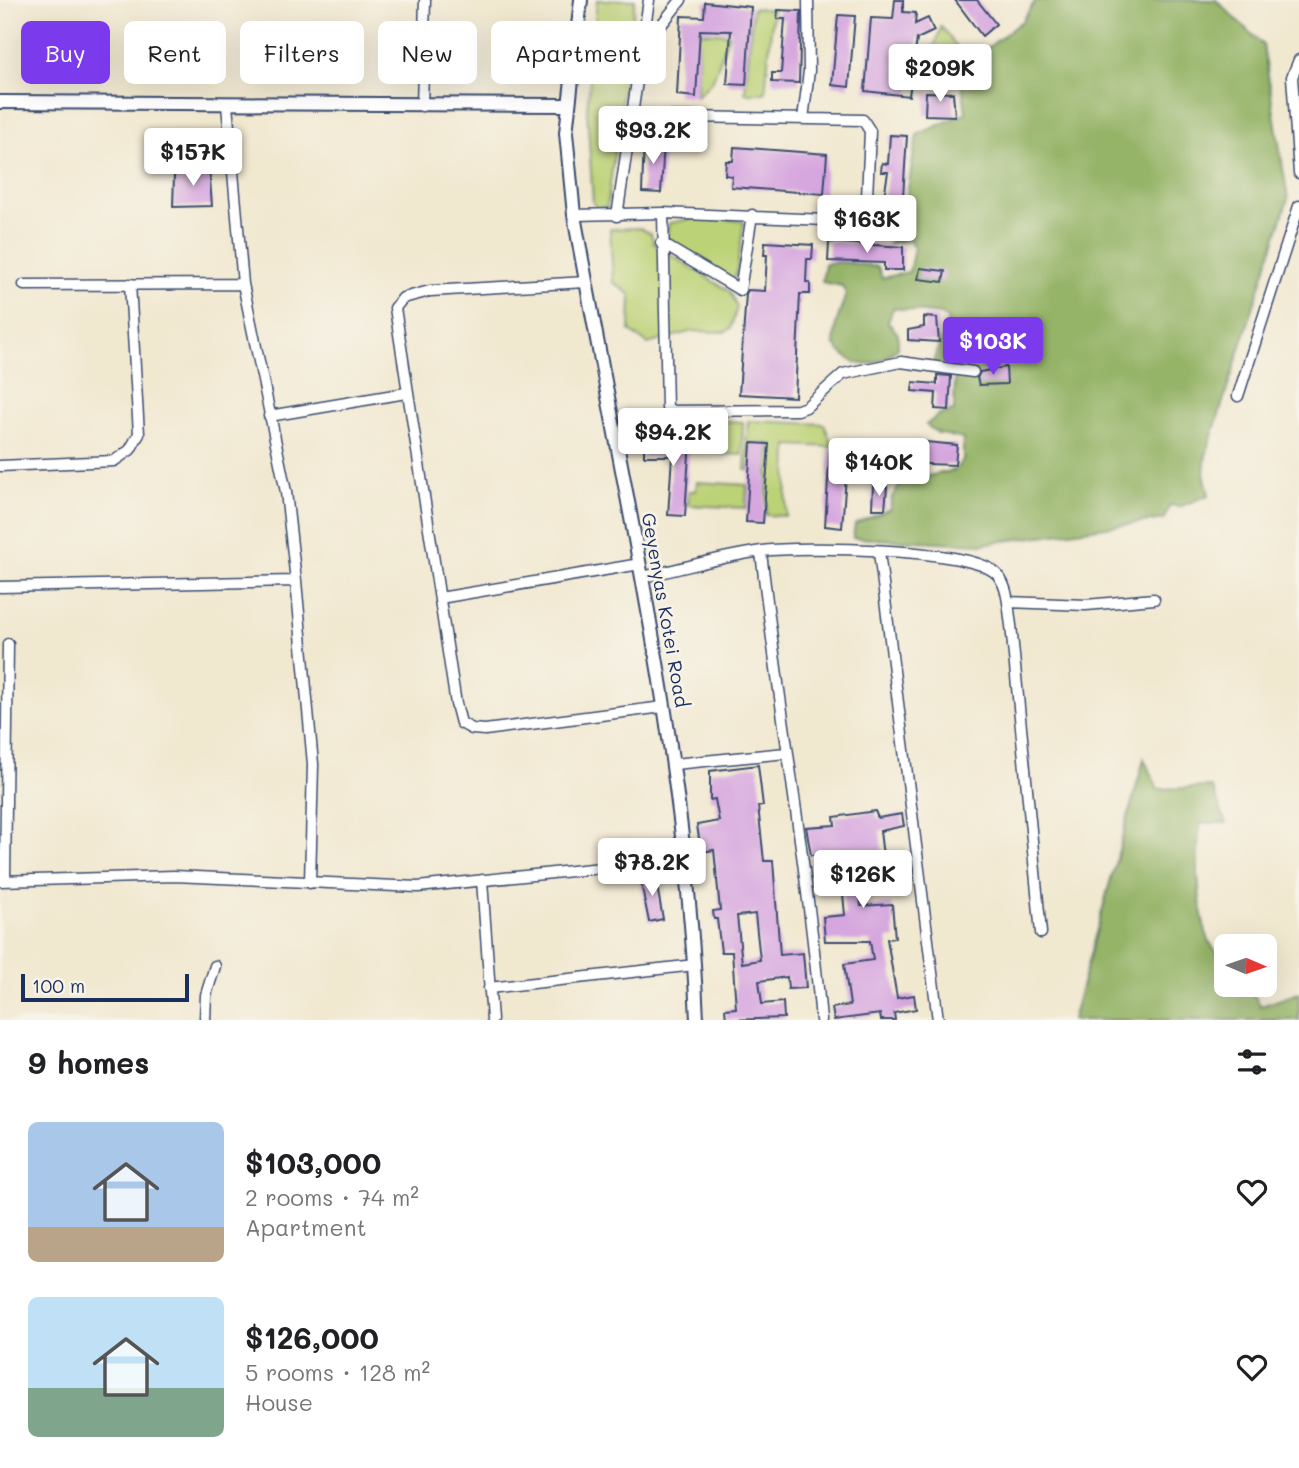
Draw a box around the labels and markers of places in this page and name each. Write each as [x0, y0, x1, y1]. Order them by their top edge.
pin: $209K [891, 44, 989, 104]
pin: $93.2K [596, 106, 710, 166]
pin: $157K [144, 128, 242, 188]
pin: $163K [818, 196, 916, 255]
pin: $103K [944, 318, 1042, 377]
pin: $94.2K [616, 408, 730, 468]
pin: $140K [830, 438, 928, 498]
pin: $78.2K [595, 838, 709, 898]
pin: $126K [814, 850, 912, 910]

